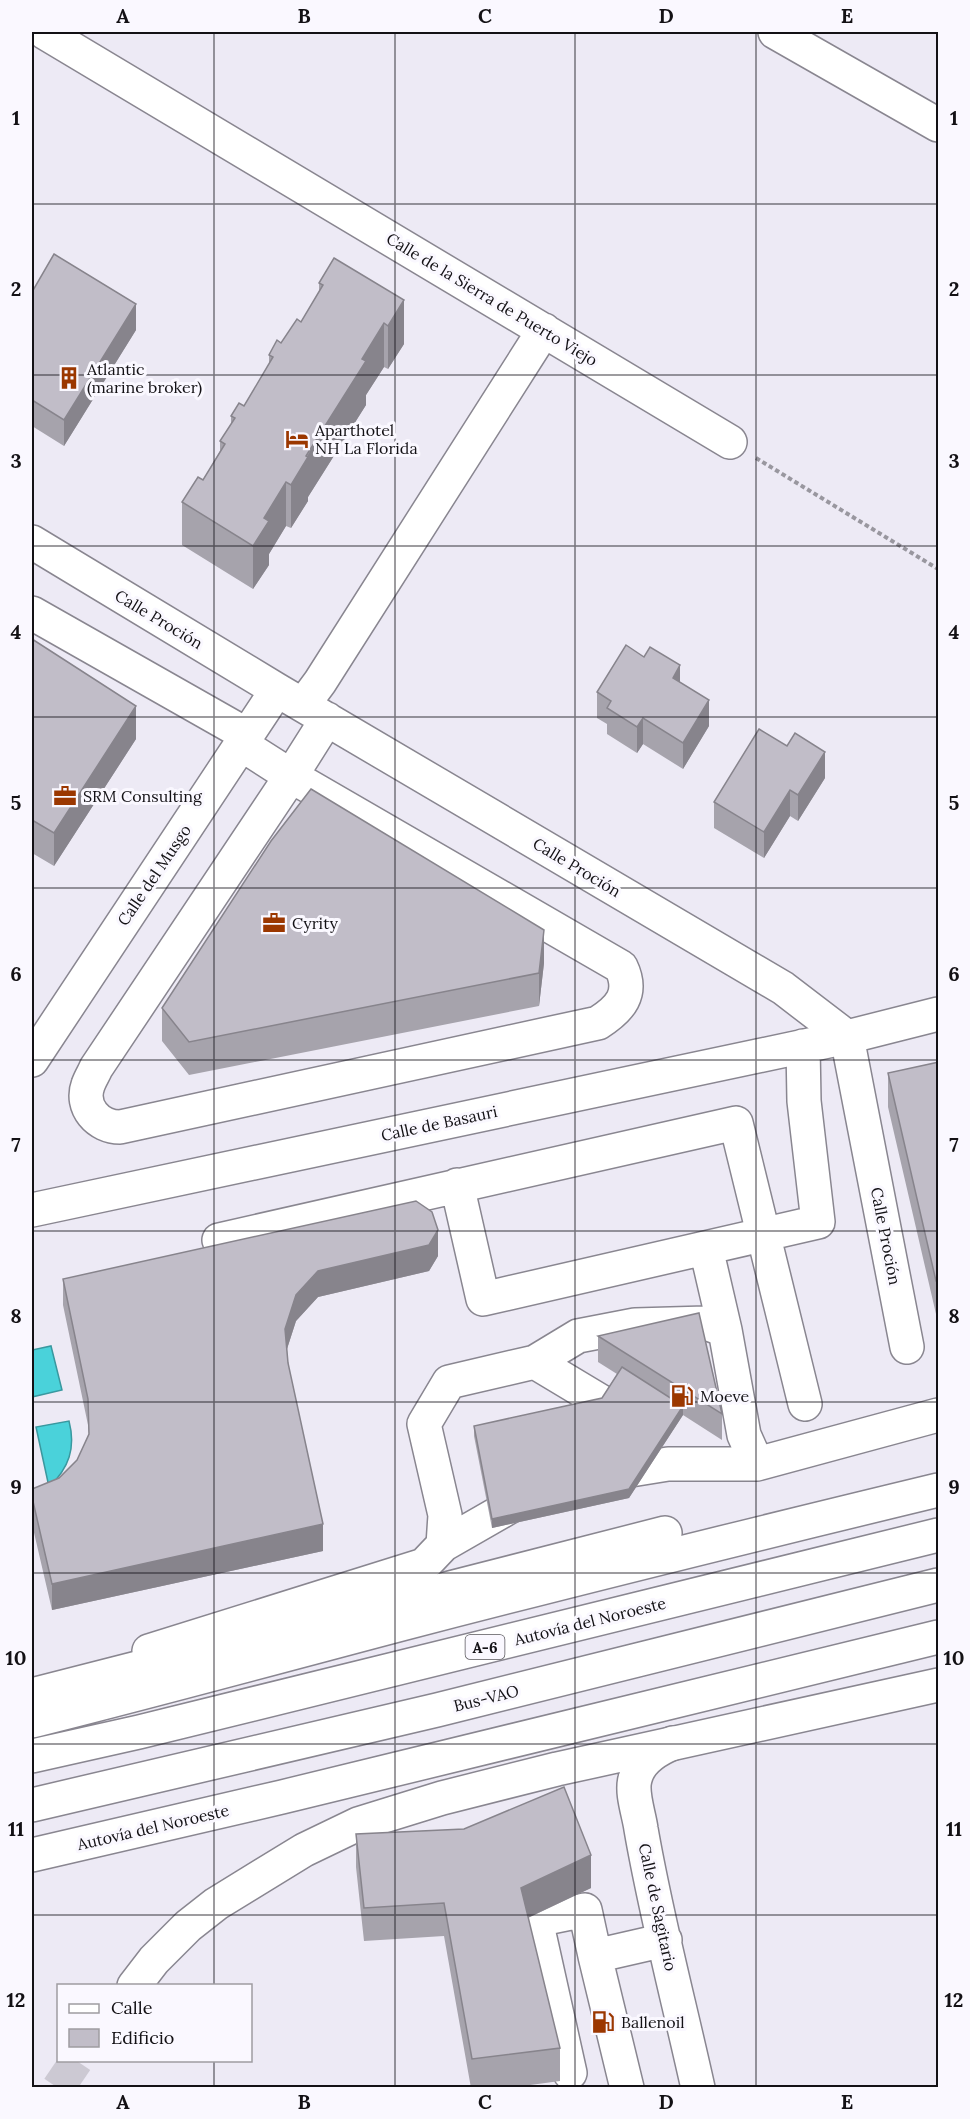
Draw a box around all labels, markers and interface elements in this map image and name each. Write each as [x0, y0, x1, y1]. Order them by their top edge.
text: A [116, 3, 130, 28]
text: B [297, 3, 311, 28]
text: C [478, 3, 492, 28]
text: D [658, 3, 674, 28]
text: E [841, 3, 853, 28]
text: 1 [12, 105, 20, 130]
text: 1 [950, 105, 958, 130]
street label: Calle de la Sierra de Puerto Viejo [383, 228, 601, 370]
text: 2 [11, 276, 21, 301]
text: 2 [949, 276, 959, 301]
place label: Atlantic (marine broker) [86, 359, 202, 398]
building icon: Atlantic (marine broker) [56, 365, 82, 391]
place label: Aparthotel NH La Florida [314, 420, 418, 458]
hotel icon: Aparthotel NH La Florida [284, 426, 310, 452]
text: 3 [10, 448, 22, 473]
text: 3 [948, 448, 960, 473]
street label: Calle Proción [111, 585, 207, 653]
text: 4 [11, 619, 22, 644]
text: 4 [949, 619, 960, 644]
office icon: SRM Consulting [52, 783, 78, 809]
place label: SRM Consulting [83, 786, 203, 806]
text: 5 [11, 790, 22, 815]
text: 5 [949, 790, 960, 815]
street label: Calle del Musgo [113, 821, 195, 929]
street label: Calle Proción [529, 833, 625, 901]
office icon: Cyrity [261, 910, 287, 936]
place label: Cyrity [292, 913, 339, 933]
text: 6 [10, 961, 22, 986]
text: 6 [948, 961, 960, 986]
street label: Calle de Basauri [379, 1101, 499, 1145]
text: 7 [11, 1132, 21, 1157]
text: 7 [949, 1132, 959, 1157]
street label: Calle Proción [867, 1186, 905, 1287]
text: 8 [10, 1303, 22, 1328]
text: 8 [948, 1303, 960, 1328]
fuel station icon: Moeve [669, 1383, 695, 1409]
place label: Moeve [700, 1386, 750, 1406]
text: 9 [10, 1474, 22, 1499]
text: 9 [948, 1474, 960, 1499]
street label: Autovía del Noroeste [511, 1592, 668, 1650]
road number: A-6 [466, 1635, 504, 1659]
text: 10 [6, 1645, 26, 1670]
text: 10 [944, 1645, 964, 1670]
street label: Bus-VAO [451, 1680, 521, 1716]
street label: Autovía del Noroeste [74, 1800, 231, 1854]
text: 11 [8, 1816, 24, 1841]
text: 11 [946, 1816, 962, 1841]
street label: Calle de Sagitario [635, 1841, 681, 1973]
legend [57, 1984, 252, 2062]
text: 12 [7, 1987, 25, 2012]
text: 12 [945, 1987, 963, 2012]
text: Calle [111, 1996, 153, 2019]
fuel station icon: Ballenoil [590, 2009, 616, 2035]
place label: Ballenoil [621, 2012, 685, 2032]
text: Edificio [111, 2026, 174, 2049]
text: A [116, 2089, 130, 2114]
text: B [297, 2089, 311, 2114]
text: C [478, 2089, 492, 2114]
text: D [658, 2089, 674, 2114]
text: E [841, 2089, 853, 2114]

